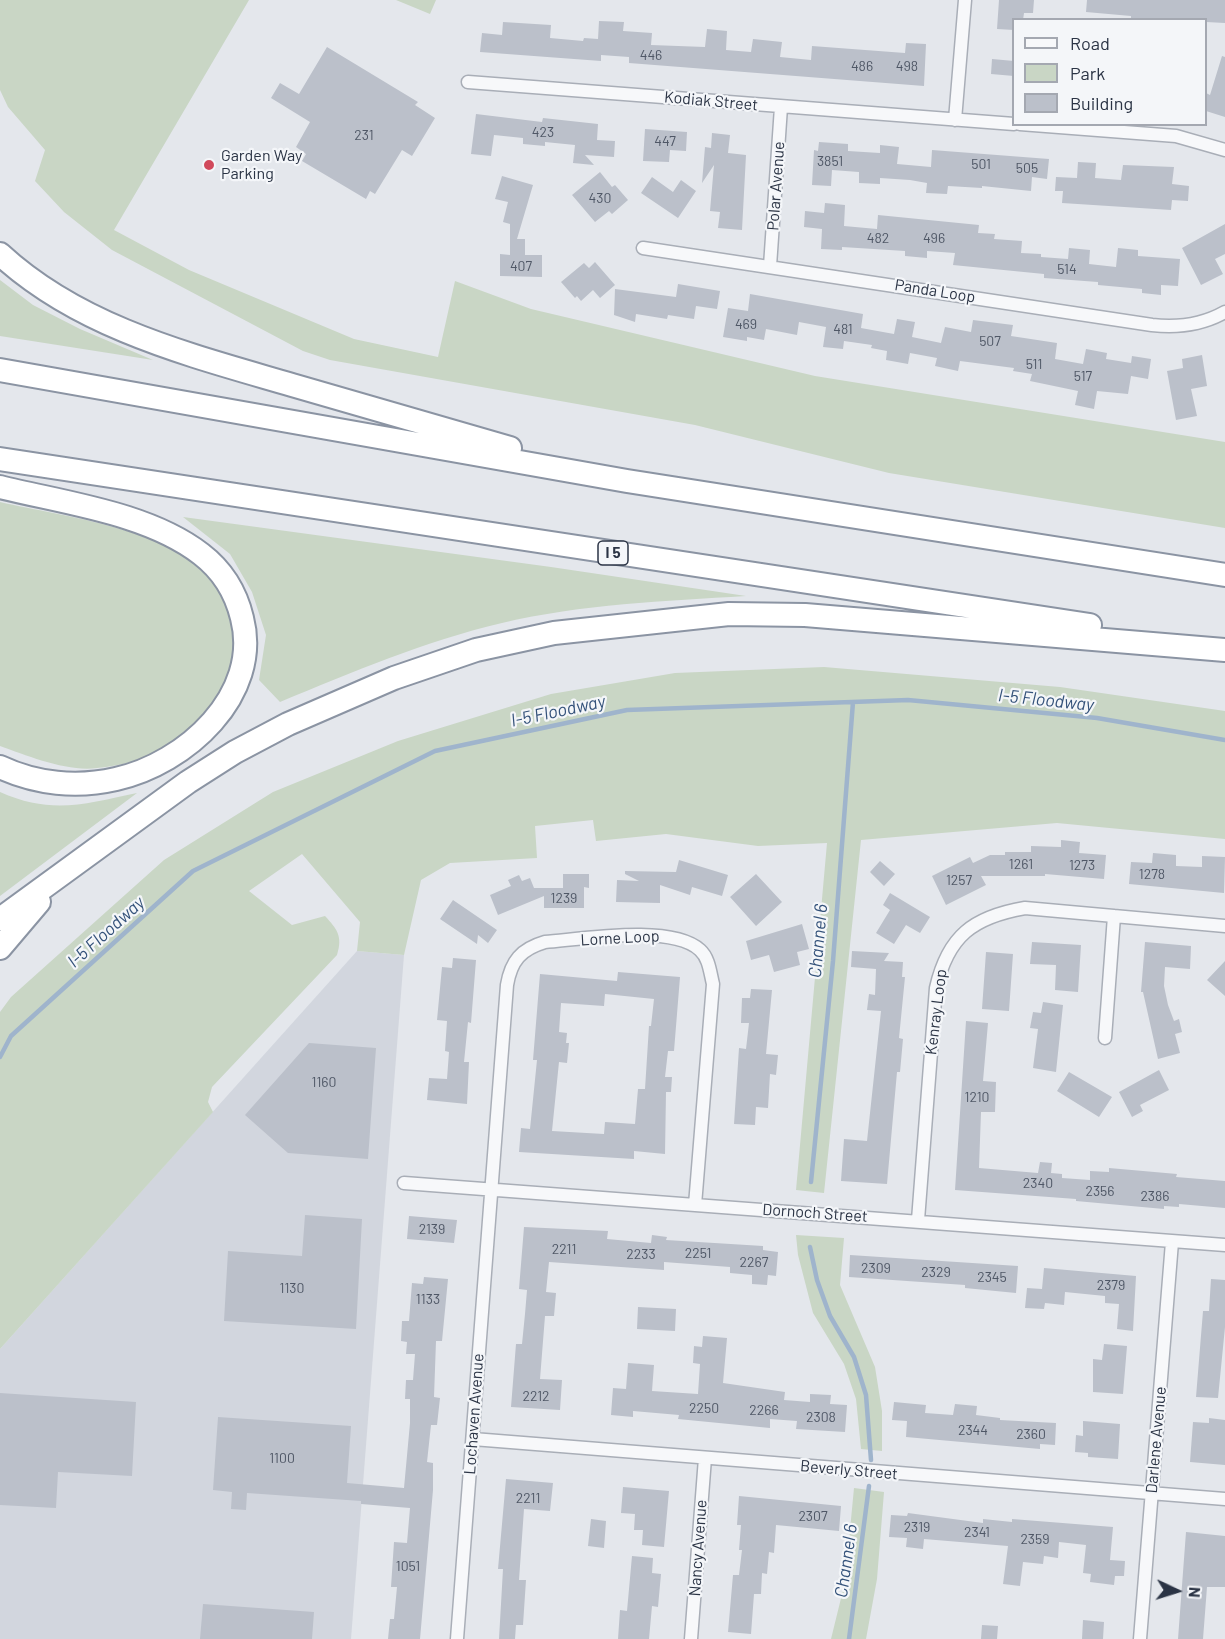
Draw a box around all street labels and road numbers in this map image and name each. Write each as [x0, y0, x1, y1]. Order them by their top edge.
street label: Kodiak Street [663, 87, 759, 115]
street label: Polar Avenue [763, 141, 789, 231]
street label: Panda Loop [893, 275, 977, 307]
road number: I 5 [598, 541, 628, 565]
street label: Lorne Loop [580, 926, 660, 950]
street label: Kenray Loop [921, 968, 951, 1056]
street label: Dornoch Street [762, 1200, 868, 1226]
street label: Lochaven Avenue [460, 1353, 488, 1475]
street label: Darlene Avenue [1142, 1386, 1170, 1494]
street label: Beverly Street [799, 1456, 899, 1484]
street label: Nancy Avenue [685, 1499, 711, 1597]

